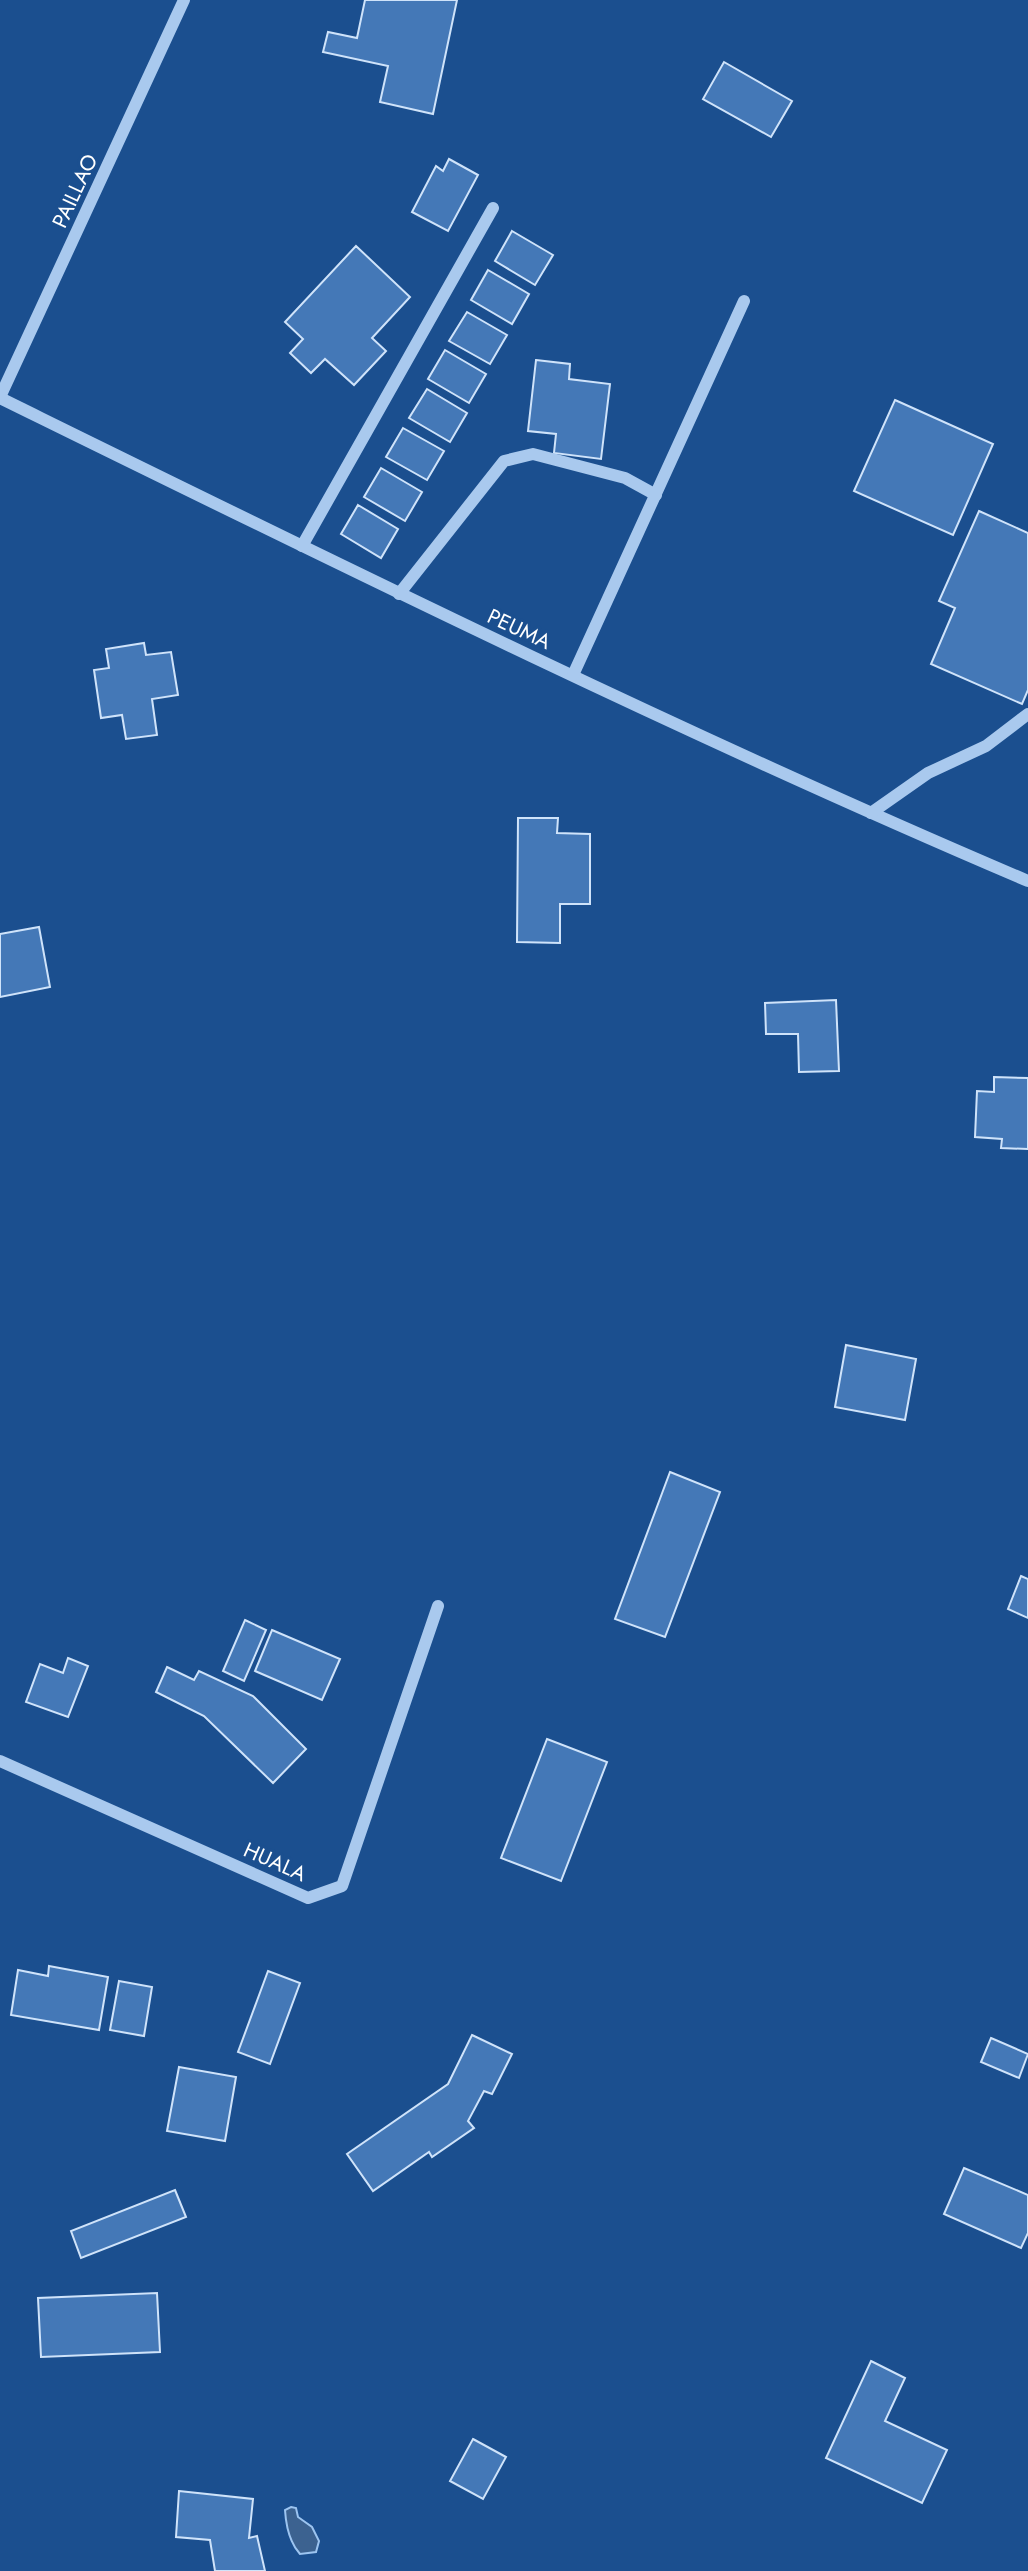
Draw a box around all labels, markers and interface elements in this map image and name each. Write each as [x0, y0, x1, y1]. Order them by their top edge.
street label: PAILLAO [45, 149, 105, 233]
street label: PEUMA [482, 601, 556, 657]
street label: HUALA [239, 1835, 311, 1889]

